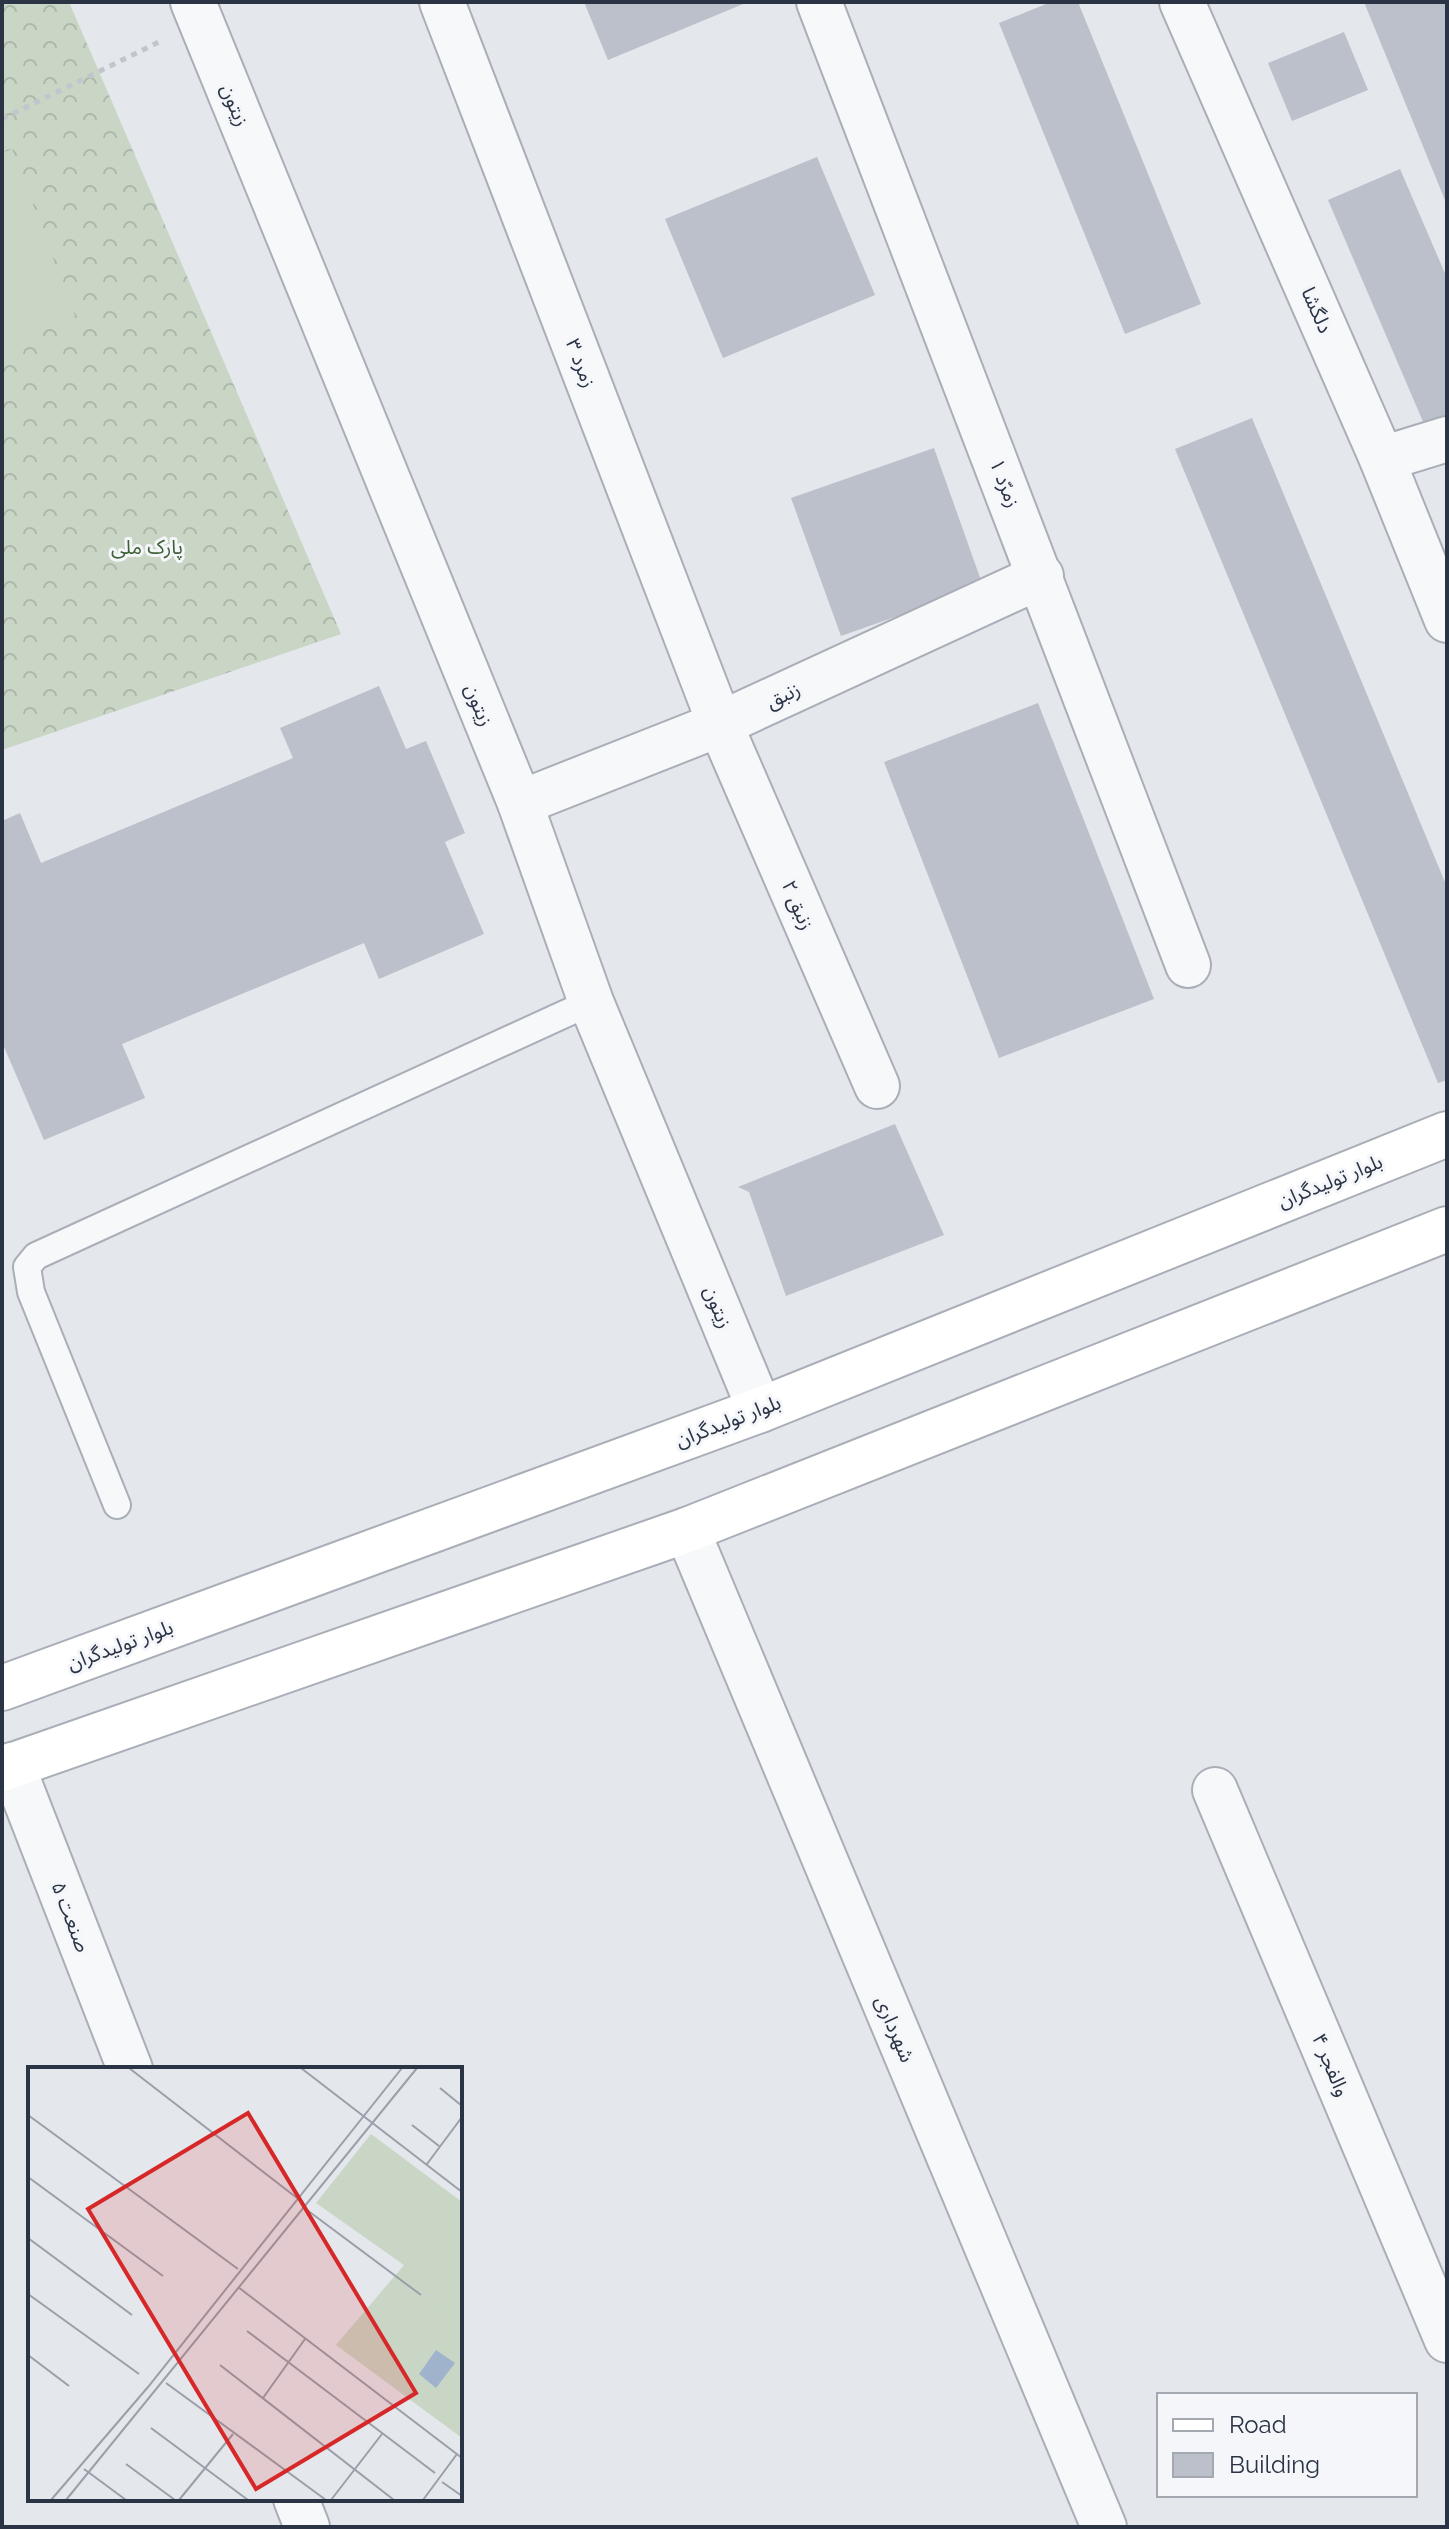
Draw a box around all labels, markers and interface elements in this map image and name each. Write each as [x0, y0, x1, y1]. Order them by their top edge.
street label: زیتون [216, 80, 254, 130]
street label: دلگشا [1296, 283, 1338, 337]
street label: زمرد ۳ [561, 335, 601, 391]
street label: زمرّد ۱ [985, 455, 1025, 511]
park label: پارک ملی [111, 535, 183, 560]
street label: زنبق [762, 677, 804, 714]
street label: زیتون [460, 680, 498, 730]
street label: زنبق ۲ [776, 877, 819, 934]
street label: بلوار تولیدگران [1274, 1149, 1386, 1213]
street label: زیتون [699, 1282, 737, 1332]
street label: بلوار تولیدگران [672, 1390, 784, 1452]
street label: بلوار تولیدگران [64, 1615, 176, 1675]
street label: صنعت ۵ [47, 1878, 95, 1956]
street label: شهرداری [870, 1992, 920, 2066]
street label: والفجر ۴ [1307, 2030, 1355, 2100]
inset map [28, 2067, 462, 2501]
legend [1157, 2393, 1417, 2497]
text: Road [1229, 2410, 1287, 2439]
text: Building [1229, 2450, 1320, 2479]

